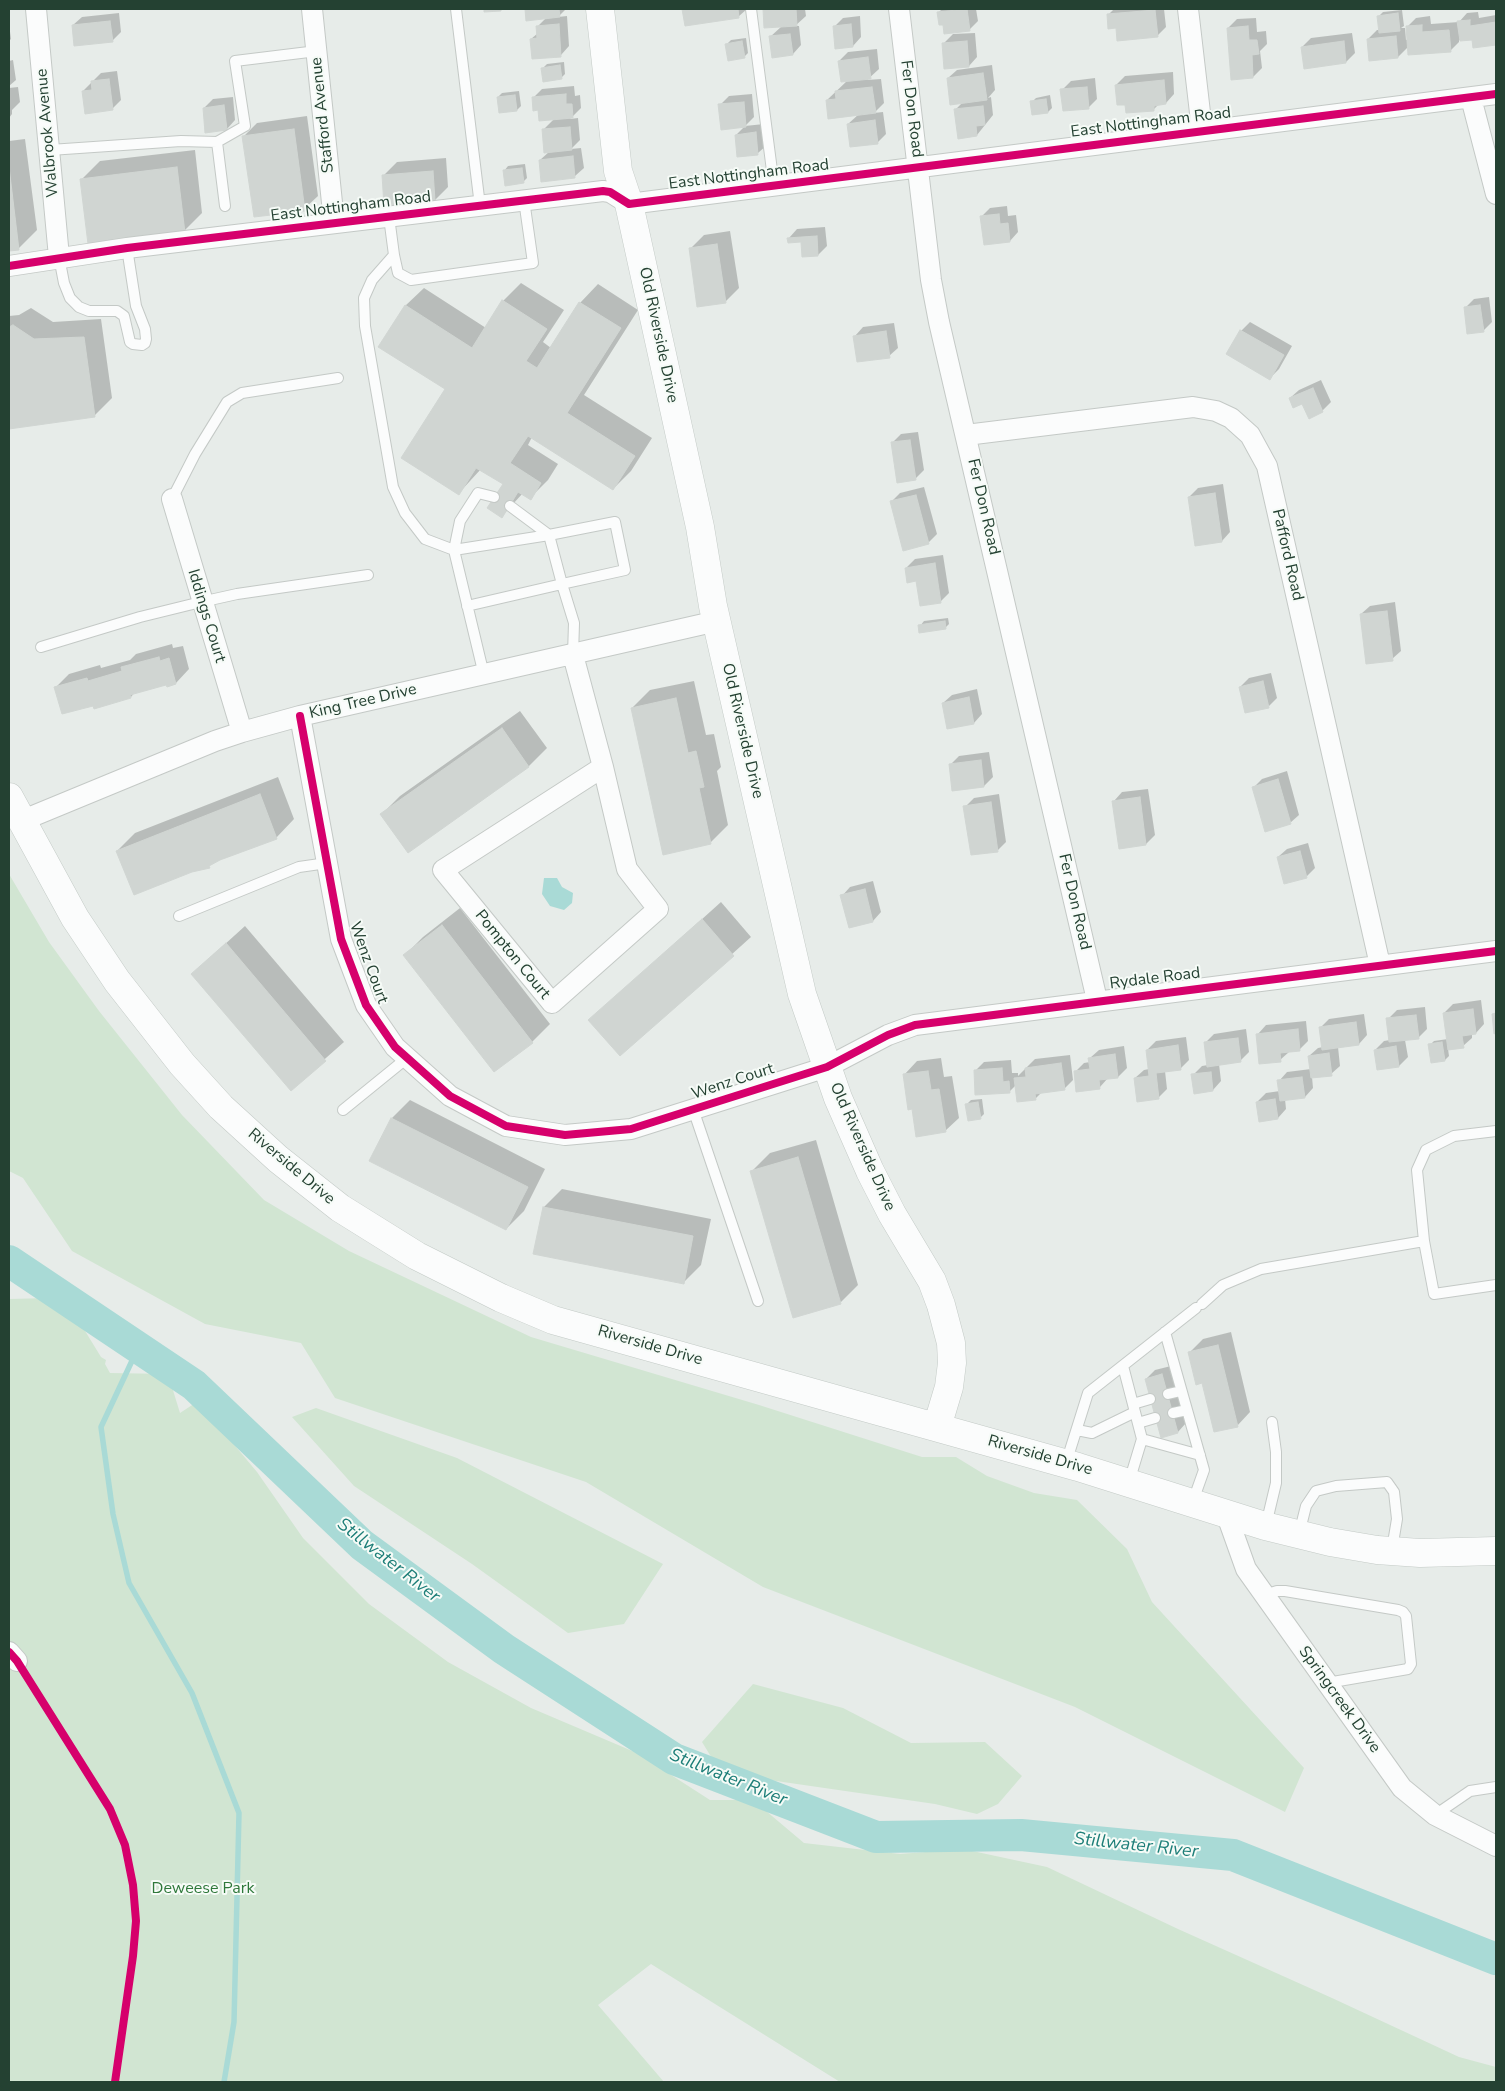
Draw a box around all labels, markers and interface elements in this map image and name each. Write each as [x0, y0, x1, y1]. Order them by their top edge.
street label: Stafford Avenue [307, 56, 339, 174]
street label: Fer Don Road [895, 59, 927, 159]
street label: Walbrook Avenue [33, 68, 63, 198]
street label: East Nottingham Road [1070, 104, 1232, 142]
street label: East Nottingham Road [668, 156, 830, 194]
street label: East Nottingham Road [270, 188, 432, 226]
street label: Old Riverside Drive [634, 265, 682, 405]
street label: Fer Don Road [963, 457, 1003, 557]
street label: Pafford Road [1267, 507, 1307, 603]
street label: Iddings Court [183, 567, 229, 665]
street label: Old Riverside Drive [717, 661, 767, 801]
street label: King Tree Drive [308, 680, 418, 724]
street label: Fer Don Road [1054, 852, 1094, 952]
street label: Pompton Court [470, 907, 554, 1003]
street label: Wenz Court [344, 919, 392, 1007]
street label: Rydale Road [1109, 964, 1201, 994]
street label: Wenz Court [689, 1060, 777, 1104]
street label: Old Riverside Drive [825, 1080, 899, 1214]
street label: Riverside Drive [243, 1125, 339, 1209]
street label: Riverside Drive [595, 1322, 705, 1370]
street label: Riverside Drive [985, 1432, 1095, 1480]
water label: Stillwater River [332, 1514, 444, 1608]
street label: Springcreek Drive [1294, 1643, 1384, 1757]
water label: Stillwater River [666, 1745, 790, 1811]
water label: Stillwater River [1073, 1829, 1199, 1863]
park label: Deweese Park [152, 1879, 254, 1899]

